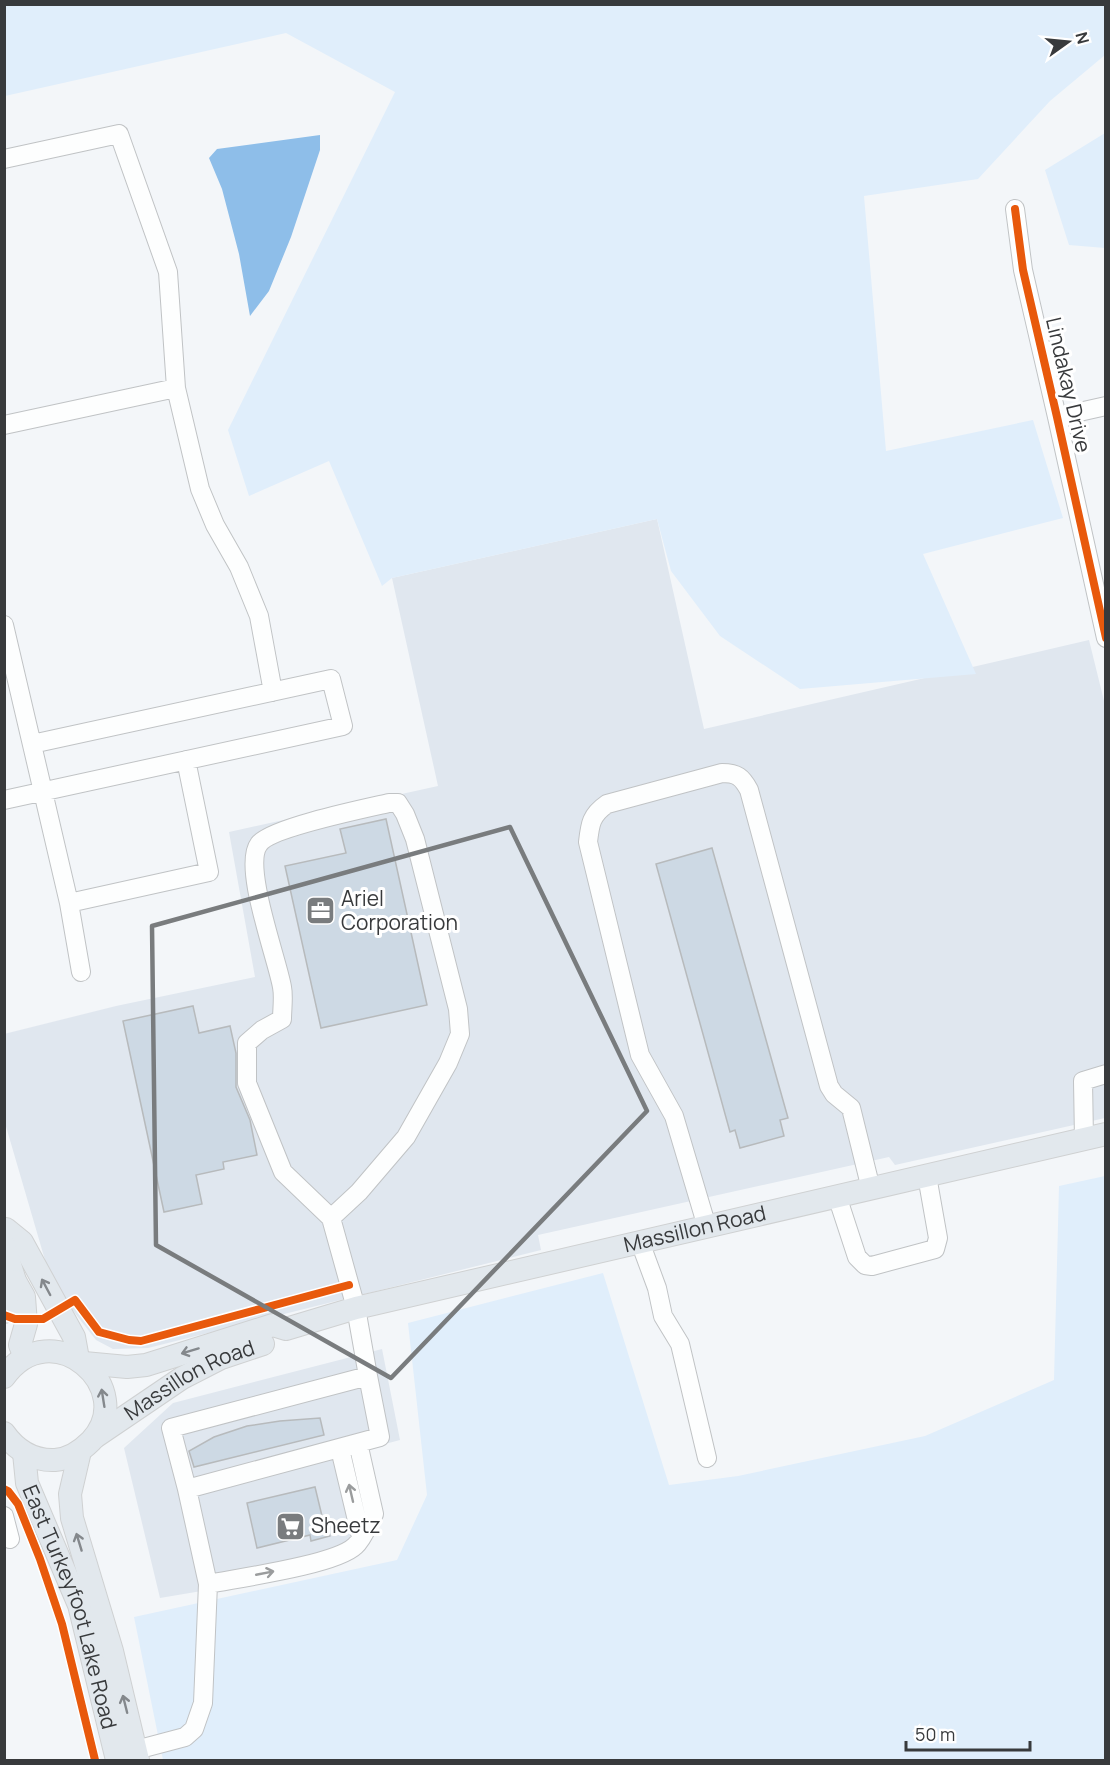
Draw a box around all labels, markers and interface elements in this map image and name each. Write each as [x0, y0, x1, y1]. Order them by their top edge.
north arrow [1038, 12, 1098, 72]
text: N [1070, 30, 1095, 47]
street label: Lindakay Drive [1040, 314, 1098, 455]
place label: Ariel Corporation [341, 884, 458, 936]
office icon: Ariel Corporation [304, 895, 336, 927]
street label: Massillon Road [621, 1198, 768, 1258]
one-way arrow [40, 1279, 52, 1296]
street label: Massillon Road [118, 1333, 258, 1426]
one-way arrow [181, 1346, 200, 1357]
one-way arrow [97, 1388, 108, 1408]
street label: East Turkeyfoot Lake Road [16, 1480, 124, 1732]
one-way arrow [344, 1484, 356, 1503]
supermarket icon: Sheetz [274, 1510, 306, 1542]
place label: Sheetz [311, 1511, 381, 1539]
one-way arrow [73, 1533, 84, 1552]
one-way arrow [255, 1567, 274, 1578]
one-way arrow [118, 1694, 130, 1713]
scale bar [906, 1714, 1030, 1752]
text: 50 m [915, 1722, 955, 1746]

